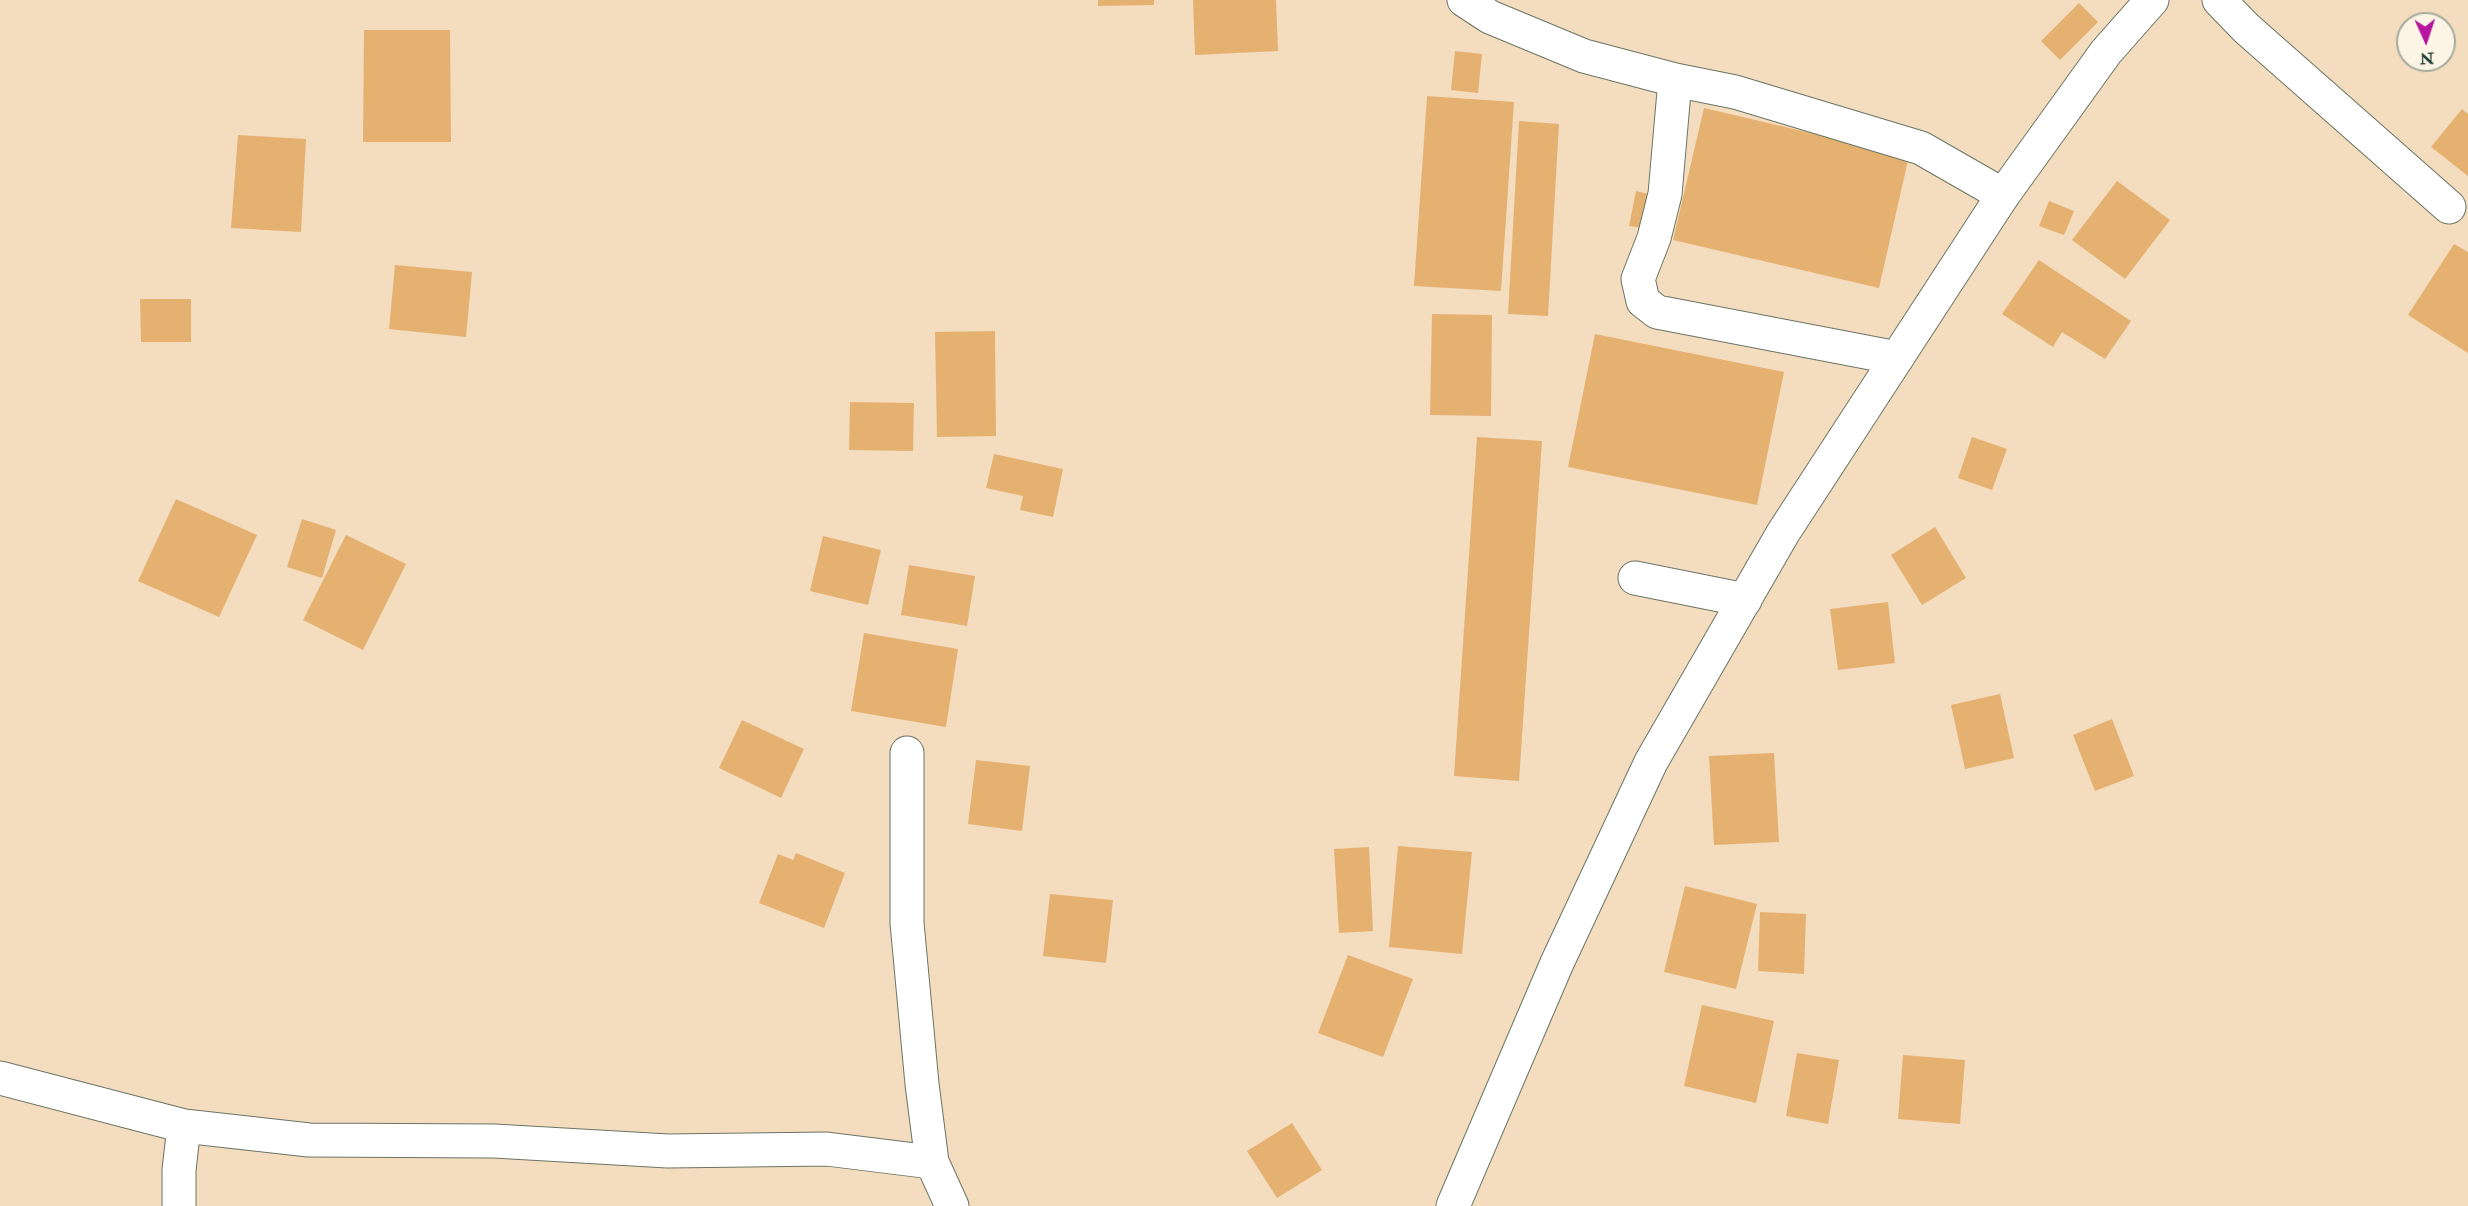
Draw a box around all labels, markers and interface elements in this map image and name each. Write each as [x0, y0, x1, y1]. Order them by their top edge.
north arrow [2396, 12, 2456, 72]
text: N [2419, 48, 2435, 68]

